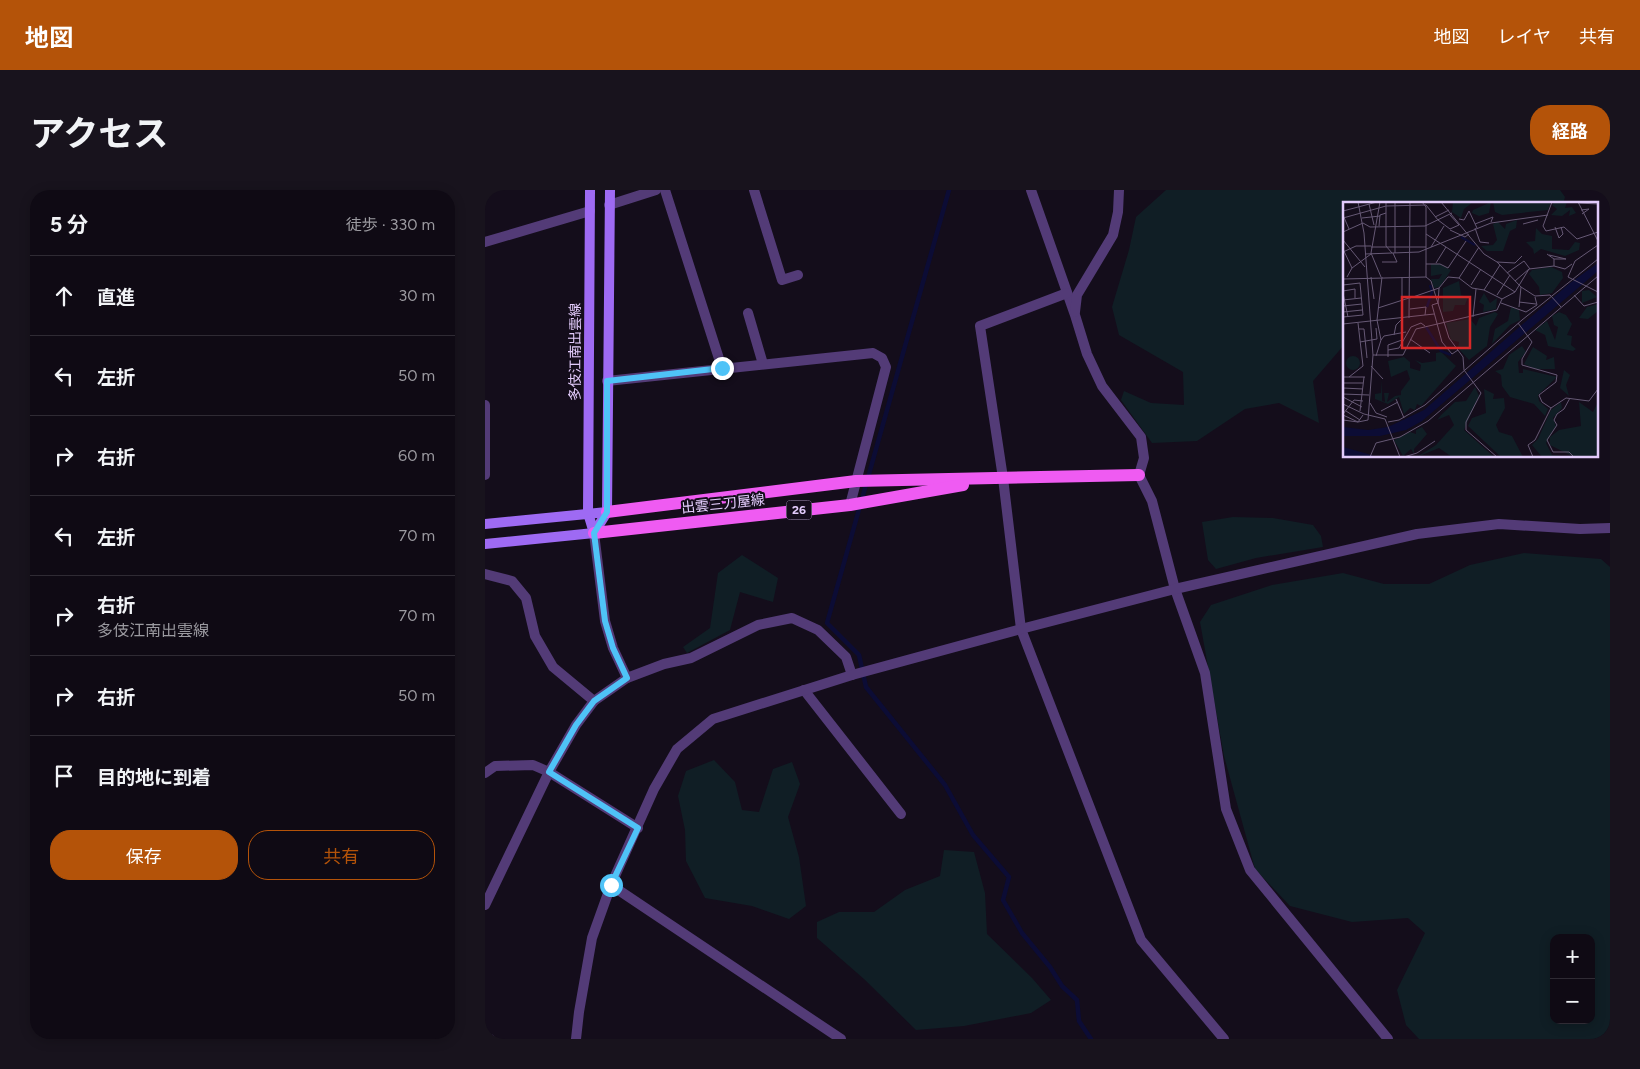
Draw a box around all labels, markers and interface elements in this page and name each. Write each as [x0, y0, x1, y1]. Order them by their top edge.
text: 地図 [25, 23, 73, 52]
text: 地図 [1434, 26, 1470, 48]
text: レイヤ [1498, 26, 1551, 48]
text: 共有 [1579, 26, 1615, 48]
button: 経路 [1530, 105, 1610, 155]
text: アクセス [30, 113, 168, 155]
inset map [1343, 202, 1597, 458]
text: 5 分 [50, 212, 88, 237]
text: 徒歩 · 330 m [346, 215, 435, 234]
icon: ahead [50, 282, 78, 310]
text: 直進 [97, 286, 135, 309]
text: 30 m [398, 286, 435, 305]
street label: 多伎江南出雲線 [567, 303, 584, 401]
route end [711, 357, 734, 380]
icon: left [50, 362, 78, 390]
text: 左折 [97, 366, 135, 389]
text: 50 m [398, 366, 435, 385]
icon: right [50, 442, 78, 470]
text: 右折 [97, 446, 135, 469]
text: 60 m [398, 446, 435, 465]
street label: 出雲三刀屋線 [680, 491, 766, 517]
road number: 26 [787, 500, 811, 520]
icon: left [50, 522, 78, 550]
text: 左折 [97, 526, 135, 549]
text: 70 m [399, 526, 435, 545]
text: 右折 [97, 594, 135, 617]
icon: right [50, 602, 78, 630]
text: 70 m [399, 606, 435, 625]
text: 多伎江南出雲線 [97, 621, 209, 640]
icon: right [50, 682, 78, 710]
text: 右折 [97, 686, 135, 709]
text: 50 m [398, 686, 435, 705]
icon: arrive [50, 762, 78, 790]
text: 目的地に到着 [97, 766, 211, 789]
button: 保存 [50, 830, 238, 880]
button: 共有 [248, 830, 435, 880]
route start [600, 874, 623, 897]
map controls [1550, 934, 1595, 1024]
button: + [1550, 934, 1595, 979]
button: − [1550, 979, 1595, 1024]

